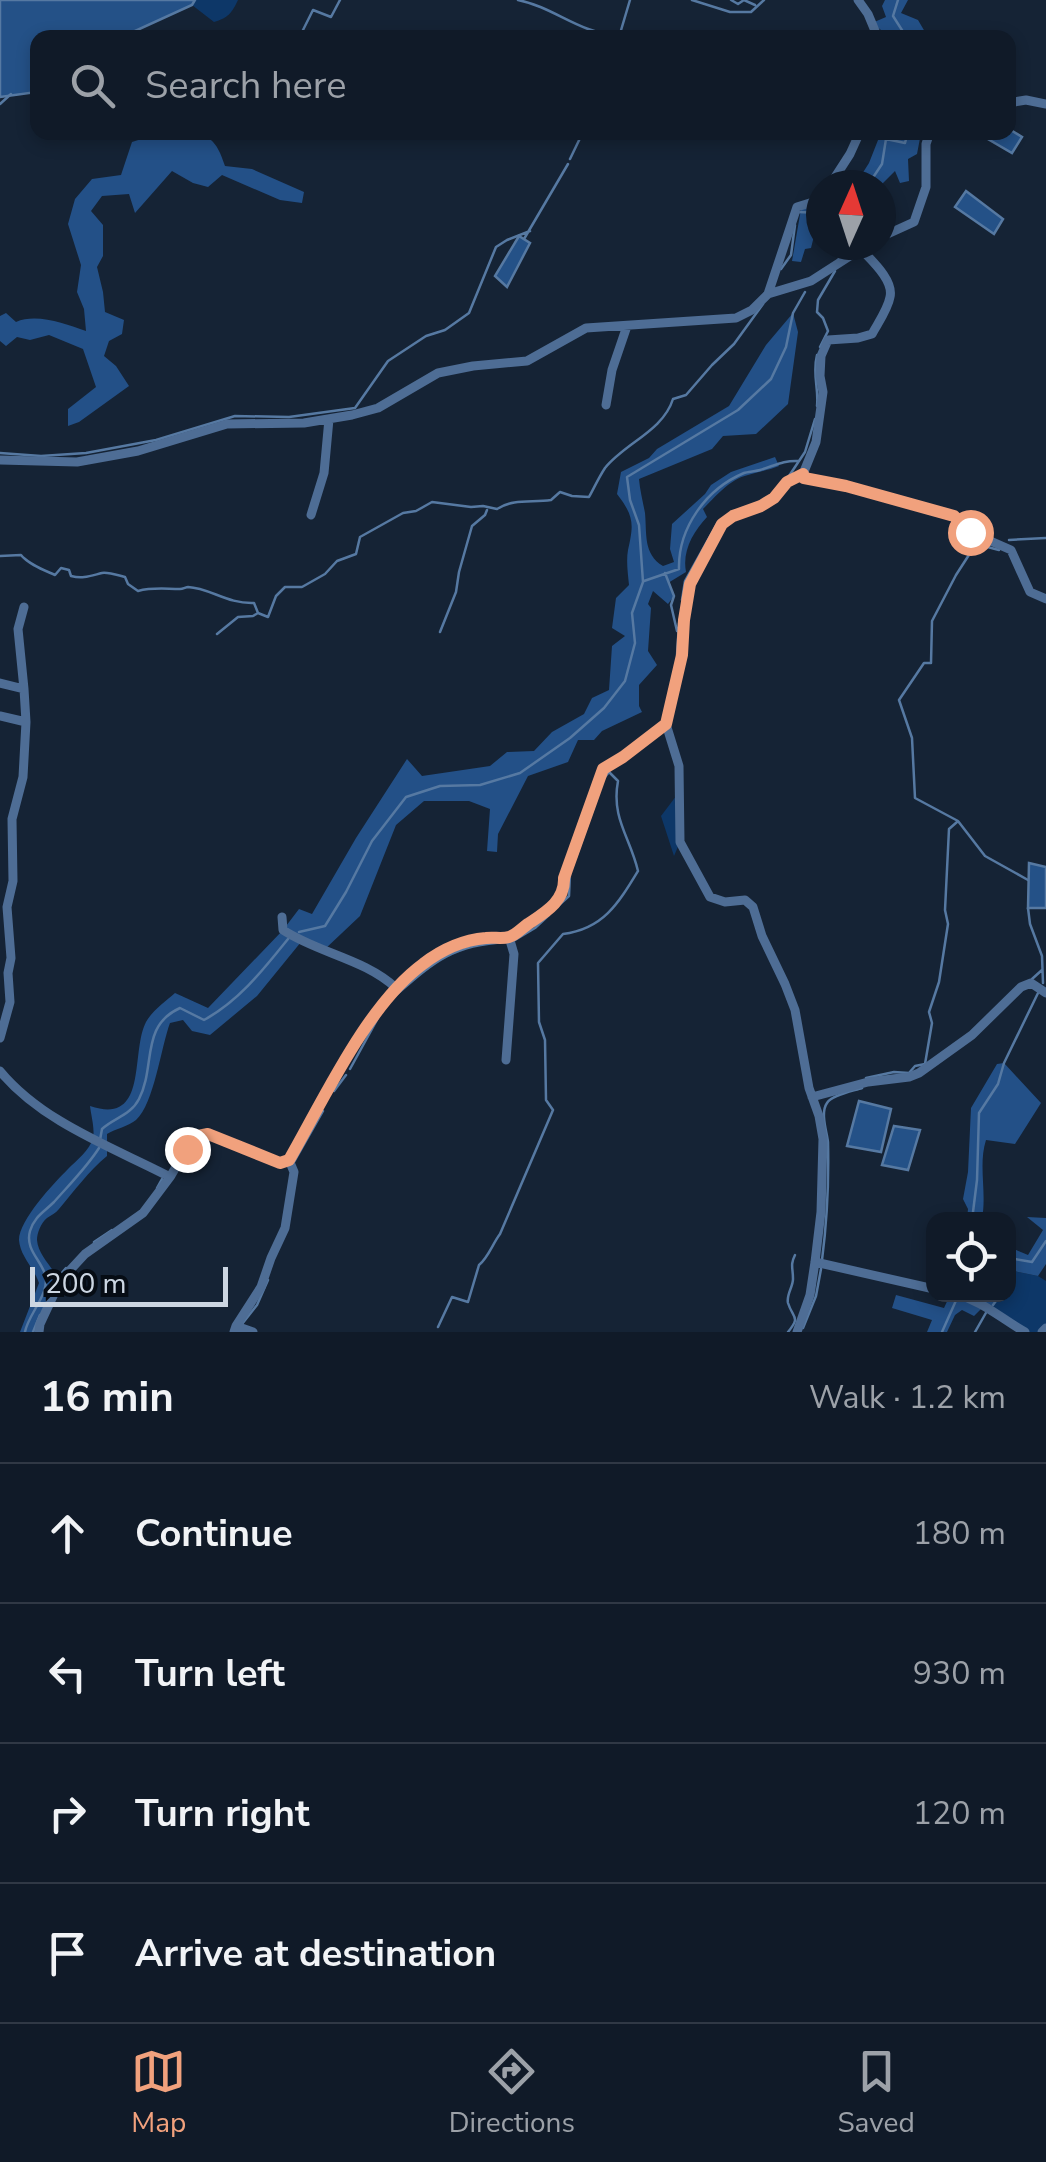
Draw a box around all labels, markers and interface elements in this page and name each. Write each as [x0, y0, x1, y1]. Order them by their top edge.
search box [30, 30, 1016, 140]
icon: search [65, 58, 120, 113]
text: Search here [145, 60, 346, 111]
north arrow [806, 170, 896, 260]
route start [948, 510, 994, 556]
route end [165, 1127, 211, 1173]
map controls [926, 1212, 1016, 1302]
button: locate [926, 1212, 1016, 1302]
scale bar [30, 1262, 228, 1306]
text: 200 m [45, 1265, 127, 1303]
text: 16 min [40, 1369, 174, 1426]
text: Walk · 1.2 km [809, 1376, 1006, 1419]
icon: ahead [40, 1506, 95, 1561]
text: Continue [135, 1508, 293, 1559]
text: 180 m [913, 1512, 1006, 1555]
icon: left [40, 1646, 95, 1701]
text: Turn left [135, 1648, 285, 1699]
text: 930 m [913, 1652, 1006, 1695]
icon: right [40, 1786, 95, 1841]
text: Turn right [135, 1788, 310, 1839]
text: 120 m [913, 1792, 1006, 1835]
icon: arrive [40, 1926, 95, 1981]
text: Arrive at destination [135, 1928, 496, 1979]
tab: Map [131, 2044, 186, 2142]
tab: Directions [449, 2044, 575, 2142]
tab: Saved [837, 2044, 915, 2142]

